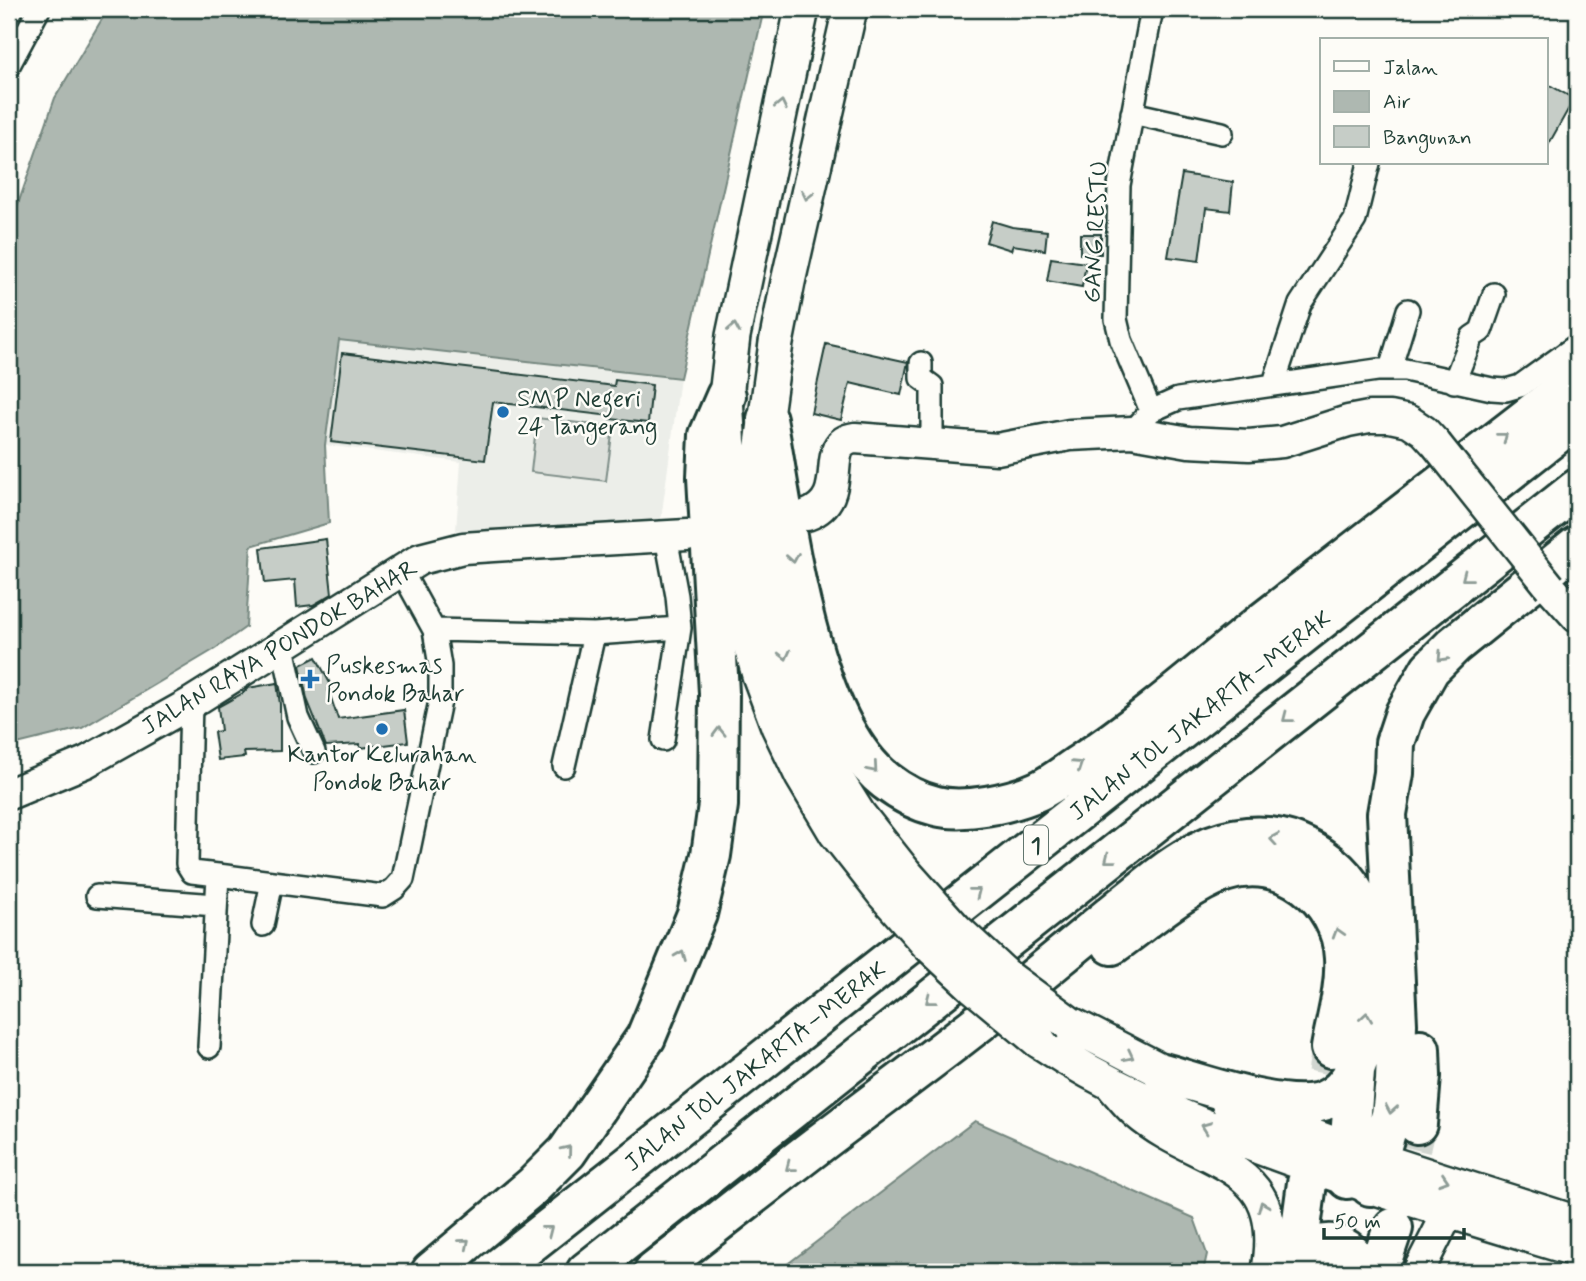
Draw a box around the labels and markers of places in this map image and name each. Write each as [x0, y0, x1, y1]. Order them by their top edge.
place label: SMP Negeri 24 Tangerang [517, 384, 657, 445]
marker: SMP Negeri 24 Tangerang [495, 404, 511, 420]
place label: Puskesmas Pondok Bahar [326, 651, 465, 710]
marker: Puskesmas Pondok Bahar [300, 669, 320, 689]
marker: Kantor Kelurahan Pondok Bahar [374, 721, 390, 737]
place label: Kantor Kelurahan Pondok Bahar [287, 740, 477, 799]

